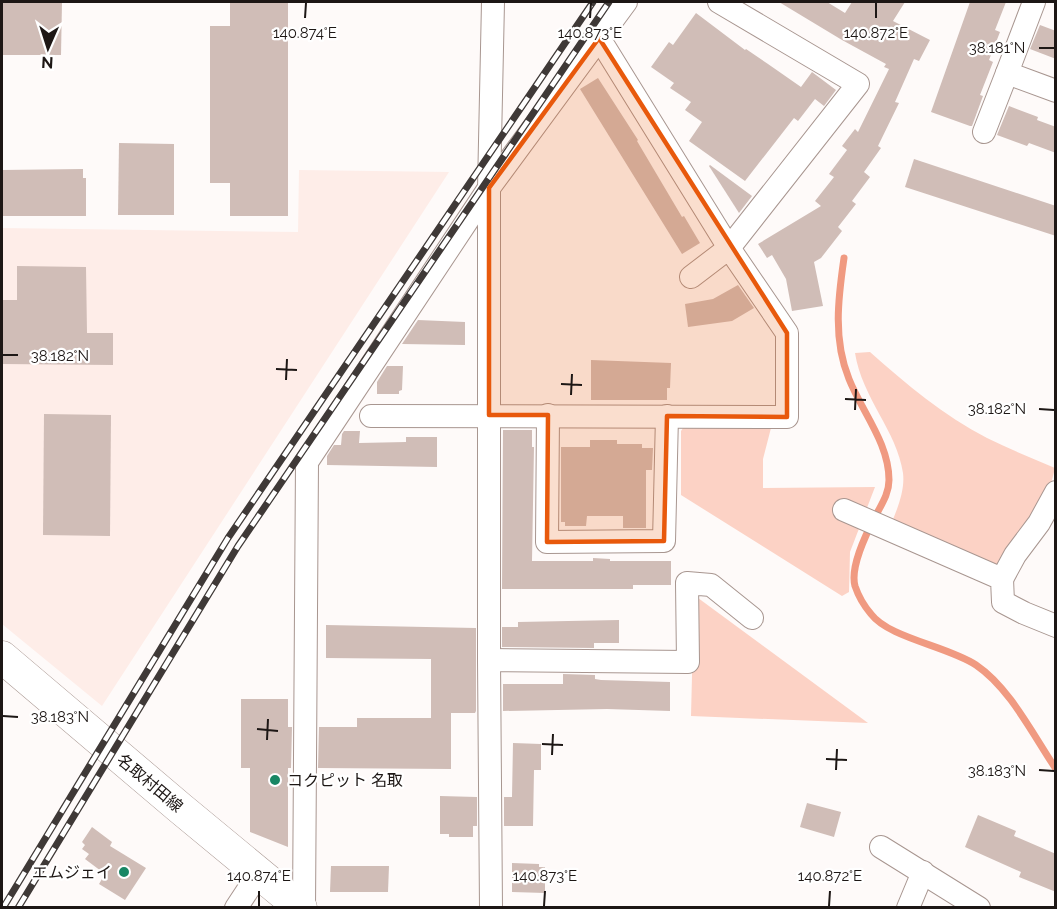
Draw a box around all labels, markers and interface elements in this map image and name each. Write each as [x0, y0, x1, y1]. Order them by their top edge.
north arrow [18, 18, 78, 78]
text: 140.874°E [273, 24, 337, 42]
text: 140.873°E [558, 24, 622, 42]
text: 140.872°E [844, 24, 908, 42]
text: 38.181°N [969, 39, 1025, 57]
text: N [41, 53, 54, 72]
text: 38.182°N [31, 347, 89, 365]
text: 38.182°N [968, 400, 1026, 418]
text: 38.183°N [31, 708, 89, 726]
street label: 名取村田線 [113, 750, 187, 816]
text: 38.183°N [968, 762, 1026, 780]
place label: コクピット 名取 [287, 771, 403, 790]
marker: コクピット 名取 [268, 773, 282, 787]
place label: エムジェイ [32, 863, 112, 882]
marker: エムジェイ [117, 865, 131, 879]
text: 140.874°E [227, 867, 291, 885]
text: 140.873°E [513, 867, 577, 885]
text: 140.872°E [798, 867, 862, 885]

